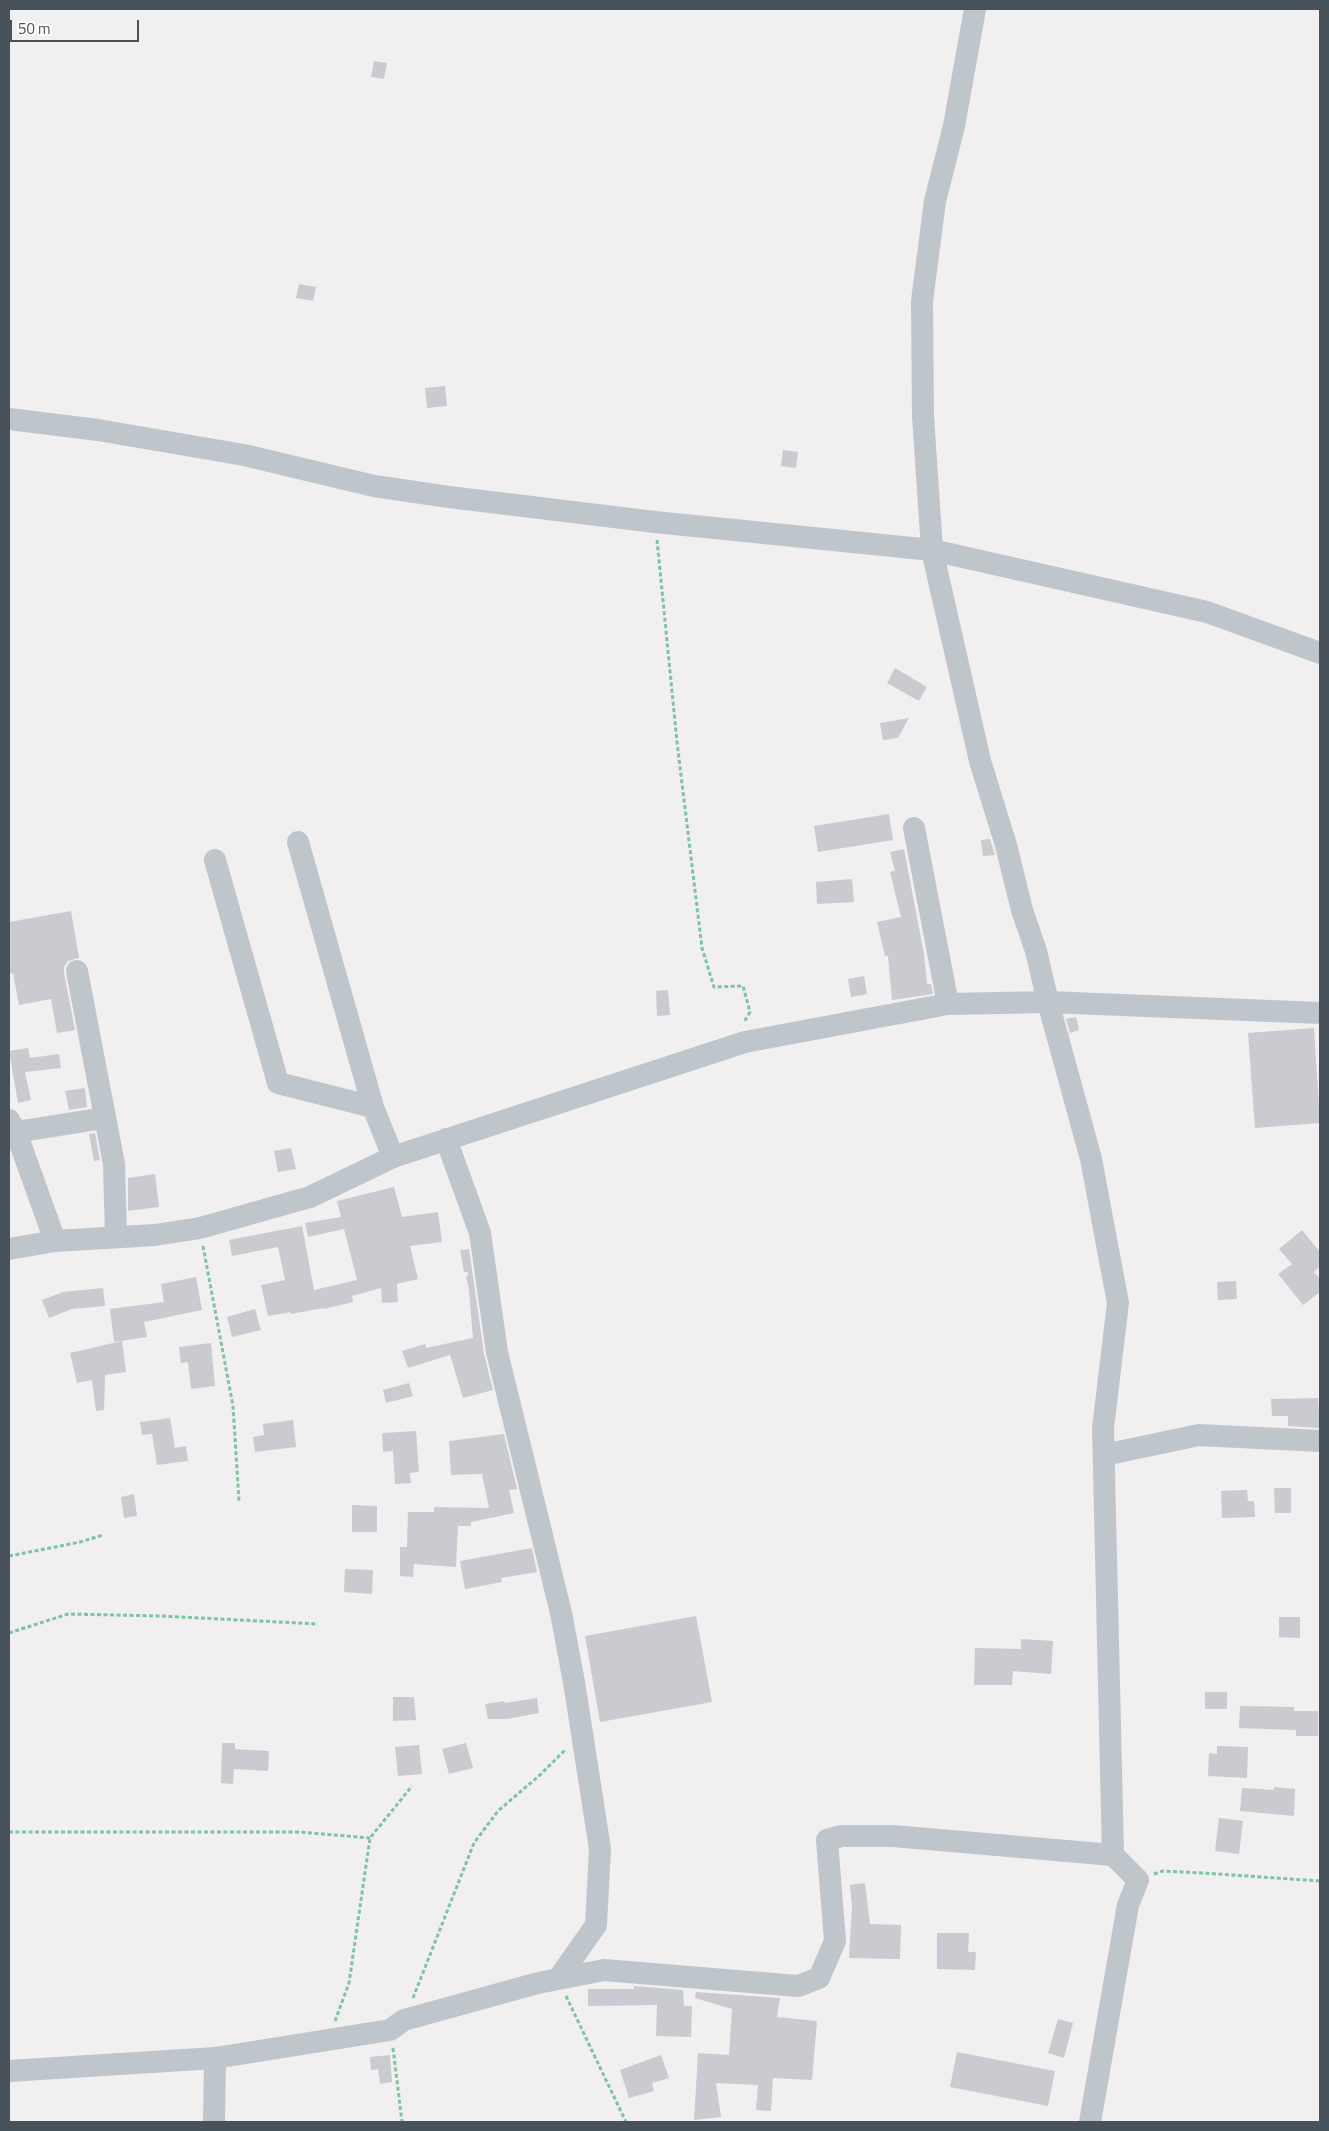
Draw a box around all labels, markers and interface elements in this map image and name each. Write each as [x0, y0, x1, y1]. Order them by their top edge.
scale bar [12, 10, 141, 42]
text: 50 m [18, 17, 51, 40]

